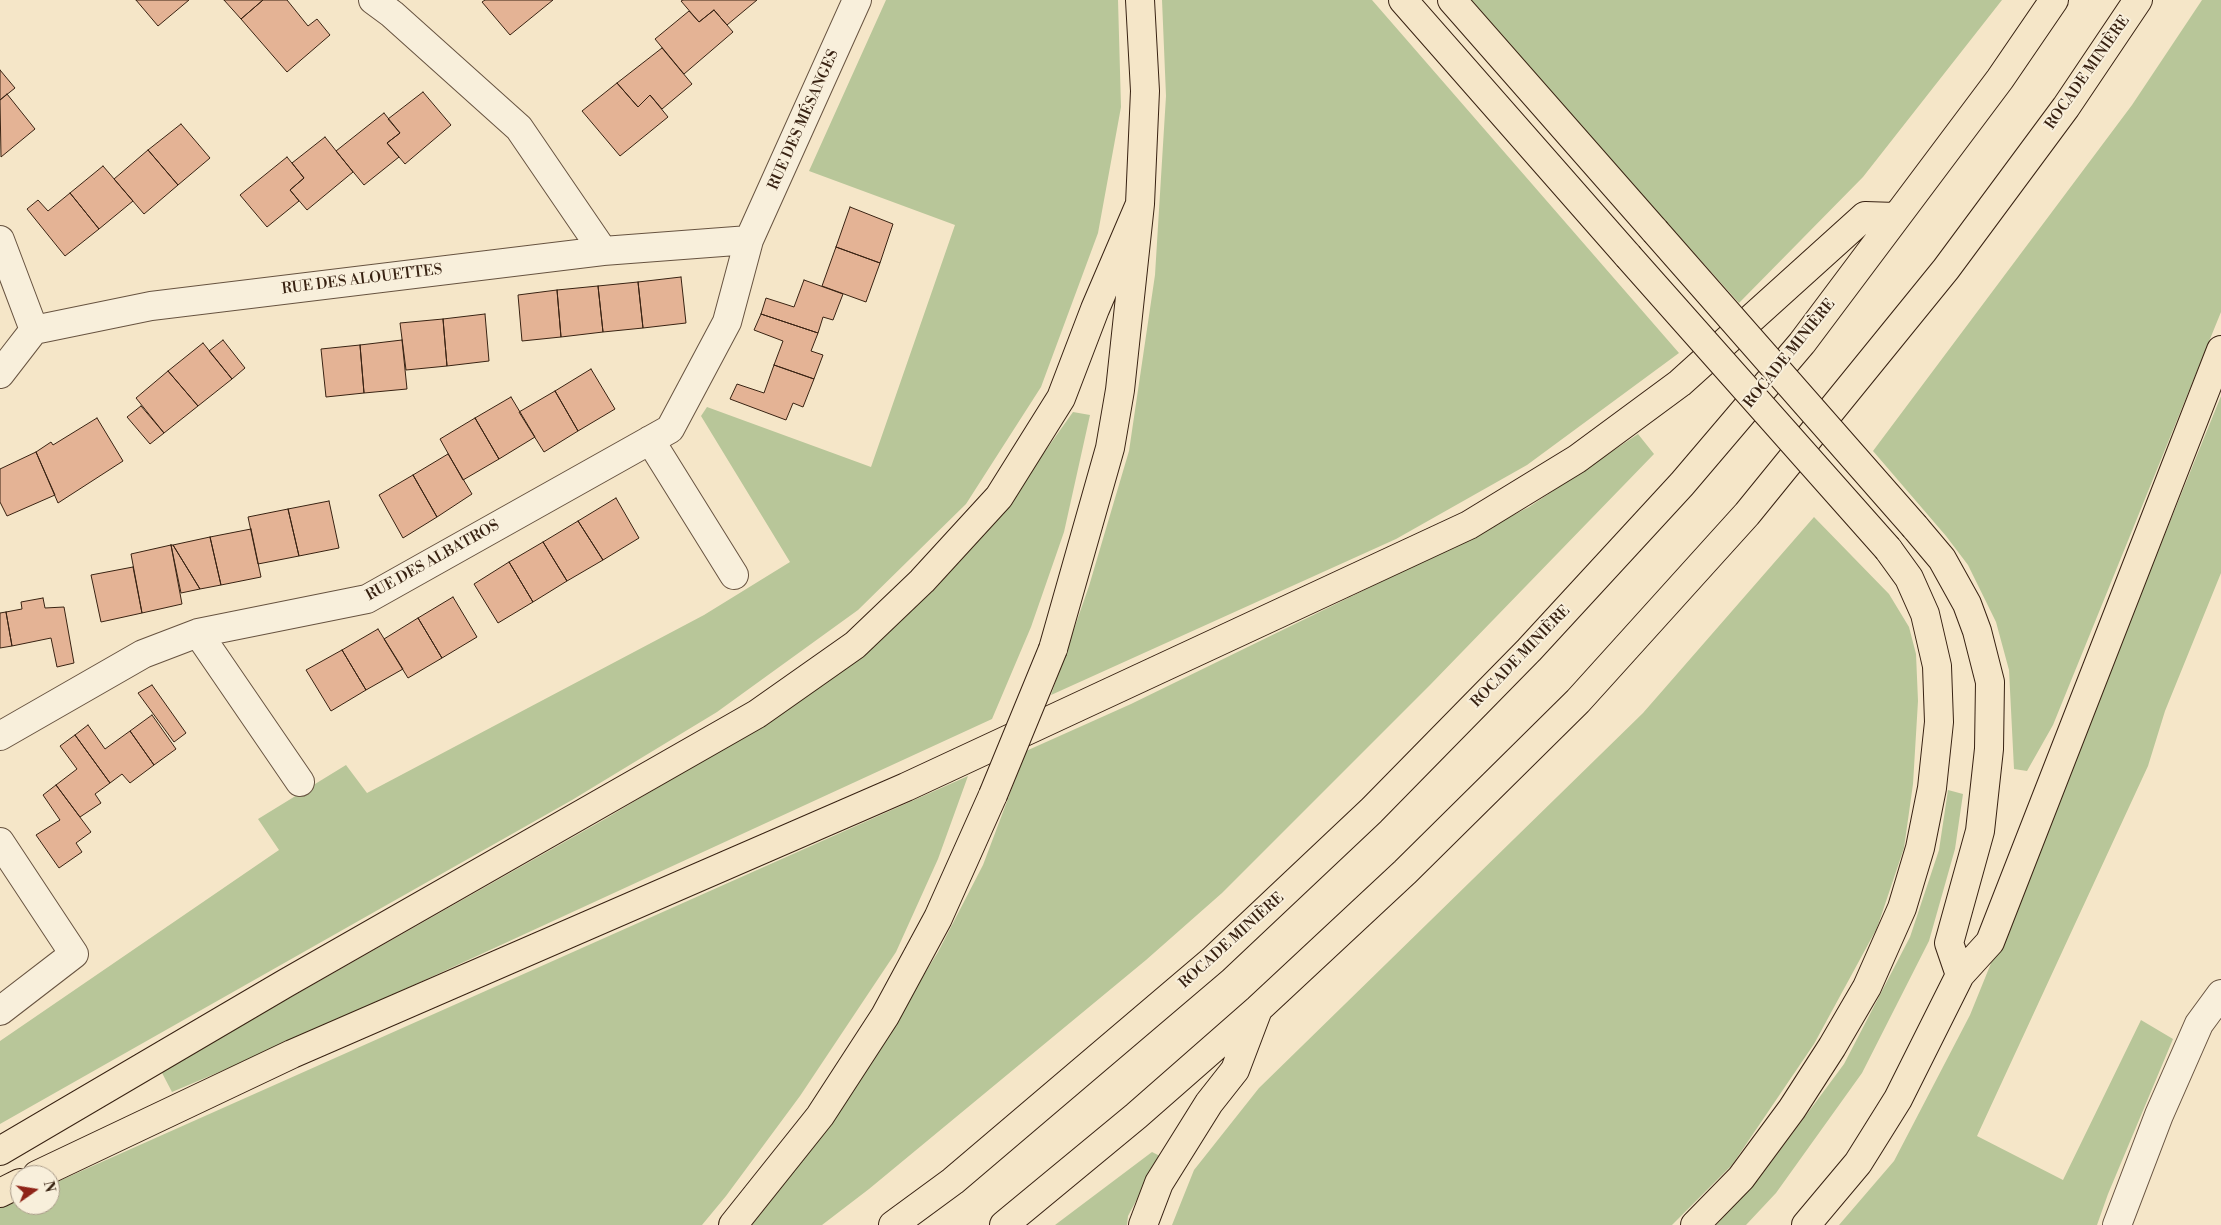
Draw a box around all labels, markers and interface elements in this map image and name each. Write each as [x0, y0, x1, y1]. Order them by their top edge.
street label: ROCADE MINIÈRE [2042, 13, 2134, 133]
street label: RUE DES MÉSANGES [765, 47, 843, 193]
street label: RUE DES ALOUETTES [281, 261, 443, 299]
street label: ROCADE MINIÈRE [1741, 296, 1839, 412]
street label: RUE DES ALBATROS [363, 517, 503, 605]
street label: ROCADE MINIÈRE [1468, 602, 1574, 712]
street label: ROCADE MINIÈRE [1176, 889, 1288, 993]
north arrow [10, 1165, 60, 1215]
text: N [39, 1179, 59, 1194]

